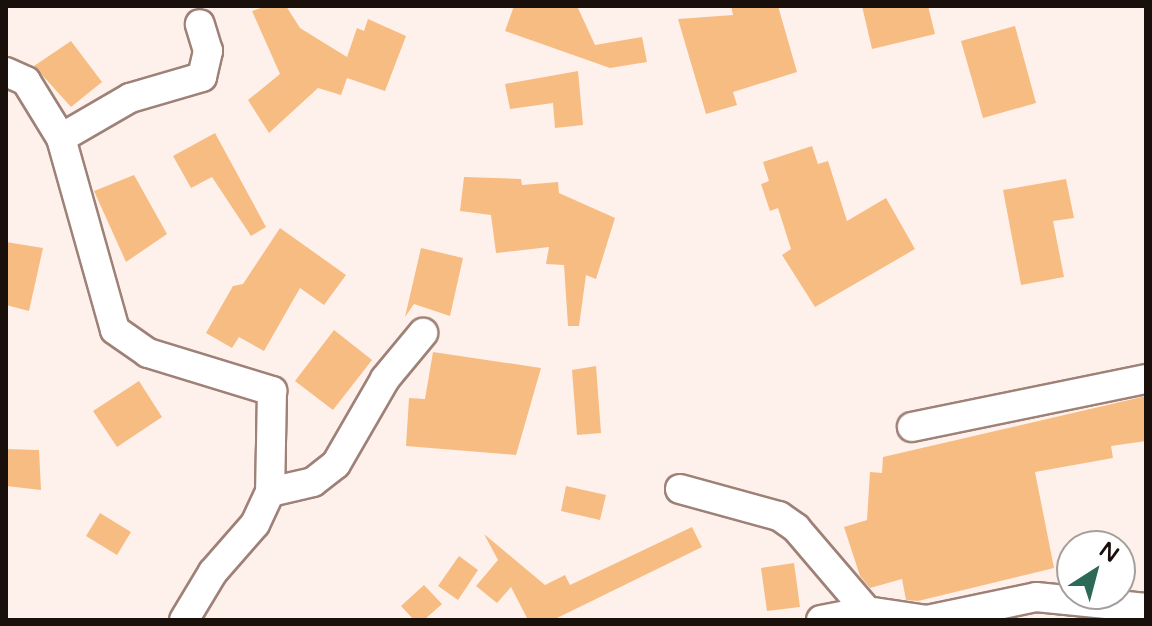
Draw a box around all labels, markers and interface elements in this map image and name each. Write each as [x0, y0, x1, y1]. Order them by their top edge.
north arrow [1056, 530, 1136, 610]
text: N [1094, 536, 1124, 568]

